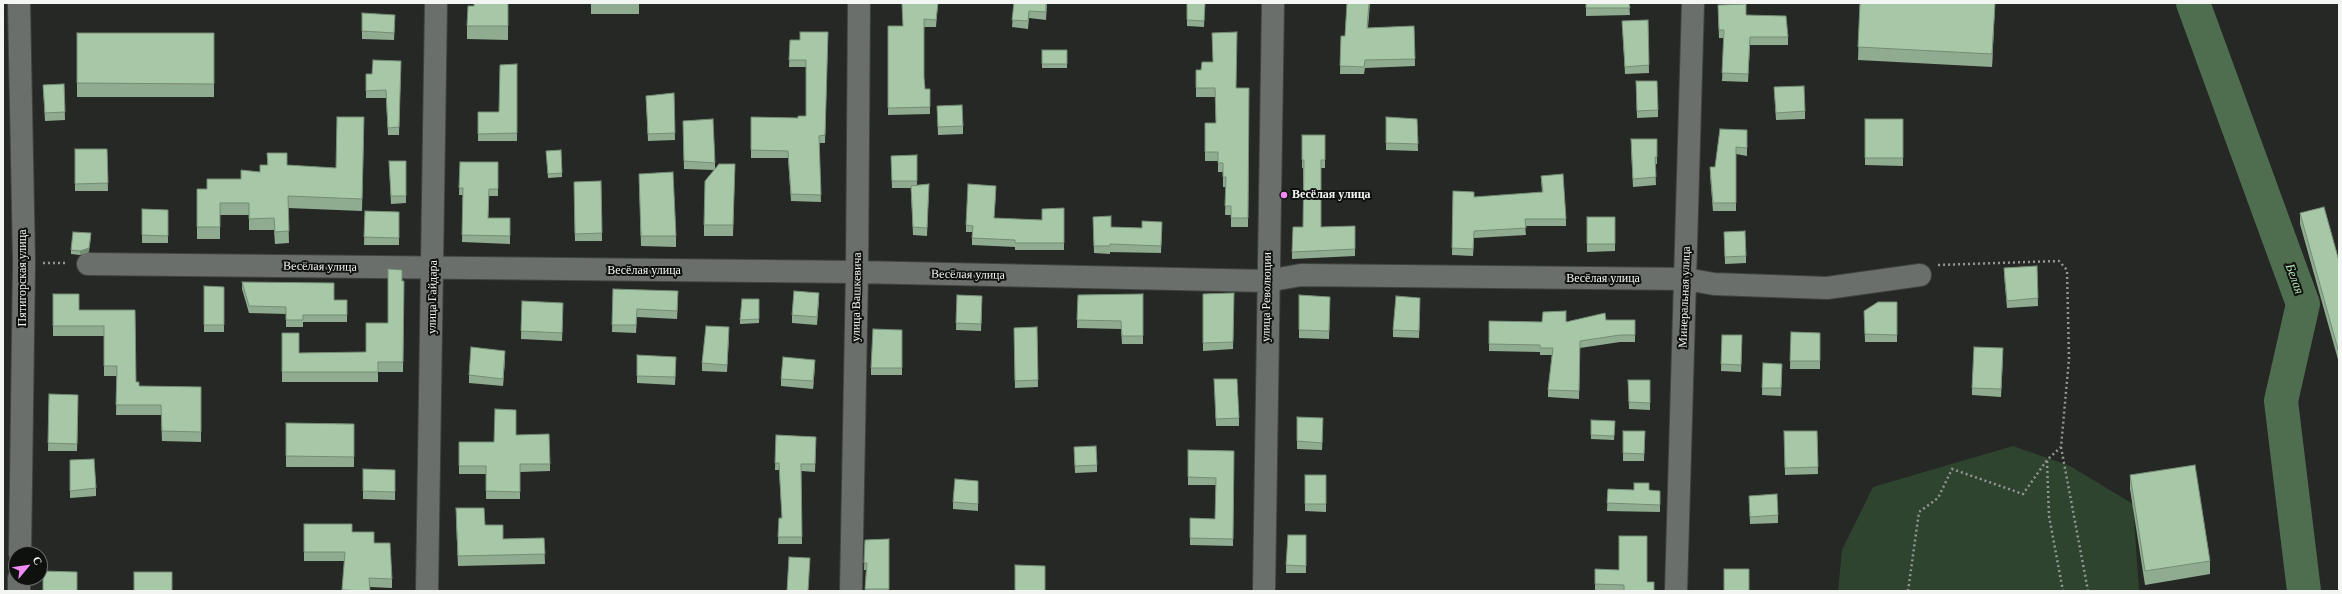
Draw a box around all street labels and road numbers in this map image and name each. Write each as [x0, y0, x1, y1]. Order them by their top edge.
street label: Пятигорская улица [16, 230, 30, 326]
street label: Минеральная улица [1676, 246, 1694, 348]
street label: улица Вашкевича [849, 252, 865, 342]
street label: улица Революции [1259, 252, 1275, 342]
street label: Весёлая улица [283, 259, 357, 275]
street label: улица Гайдара [425, 260, 441, 334]
street label: Весёлая улица [607, 264, 681, 278]
street label: Весёлая улица [931, 267, 1005, 283]
street label: Весёлая улица [1566, 272, 1640, 286]

